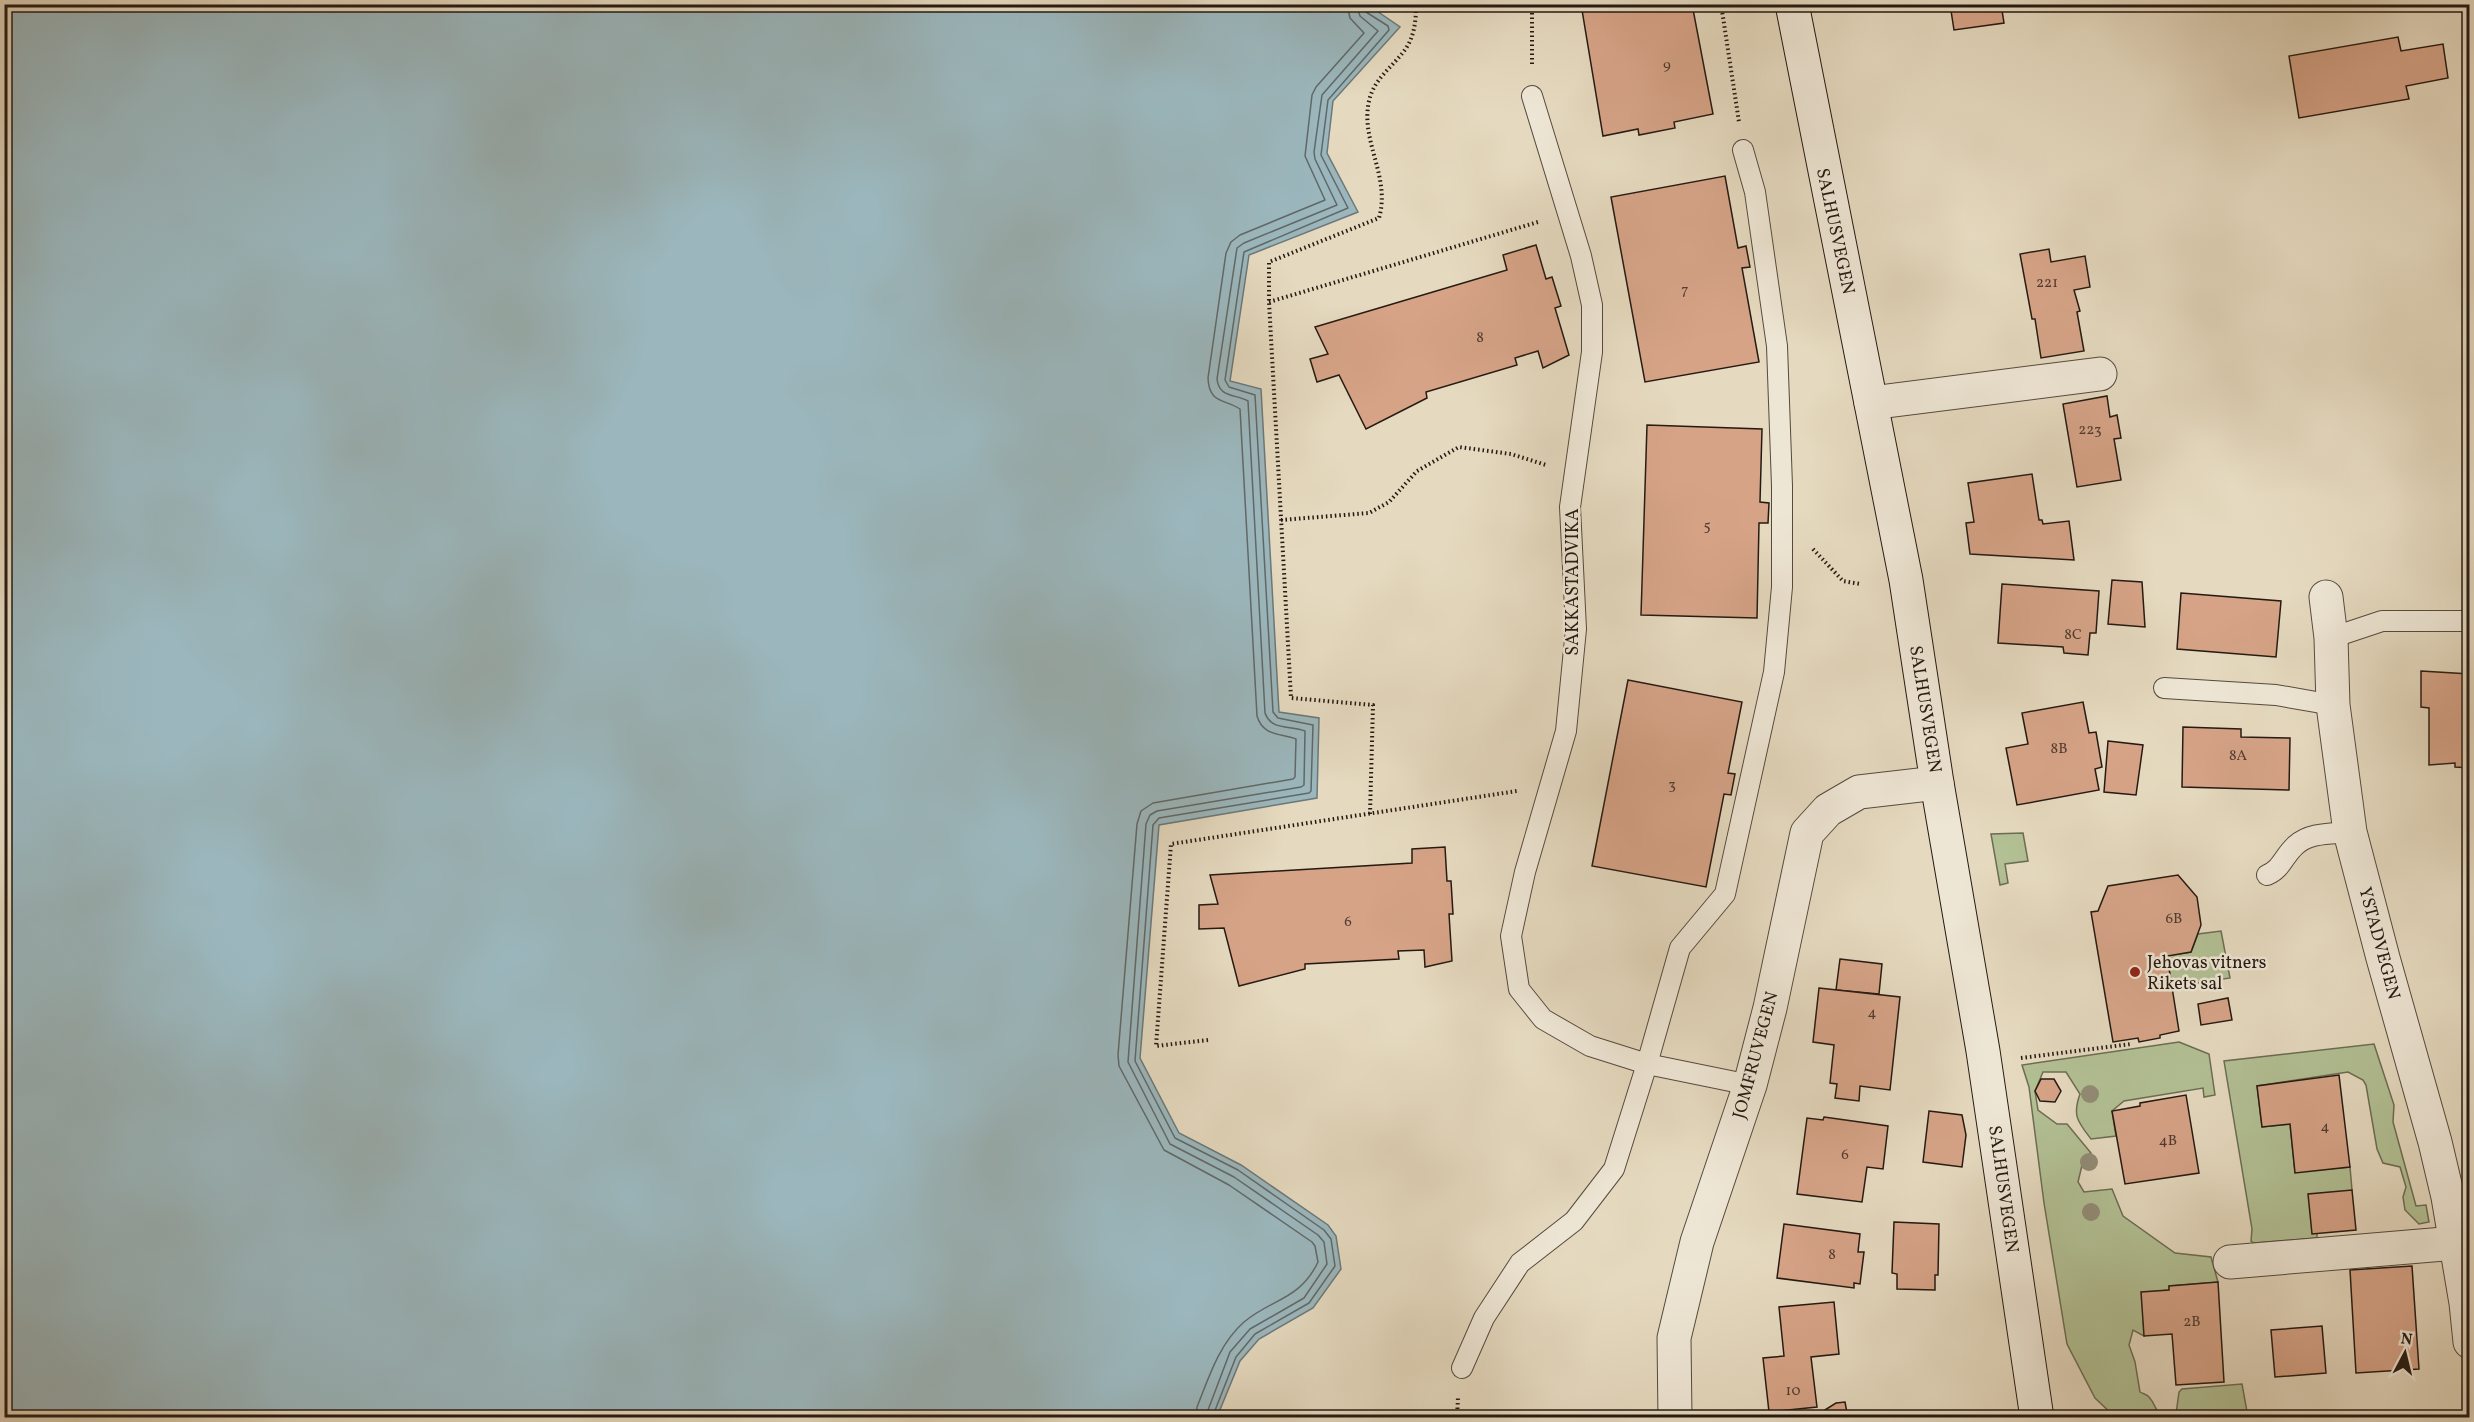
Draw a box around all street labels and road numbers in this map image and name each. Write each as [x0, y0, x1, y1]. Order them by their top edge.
street label: SALHUSVEGEN [1809, 166, 1860, 297]
street label: SAKKASTADVIKA [1561, 508, 1586, 656]
street label: SALHUSVEGEN [1902, 644, 1947, 775]
street label: YSTADVEGEN [2352, 884, 2406, 1002]
street label: JOMFRUVEGEN [1727, 989, 1785, 1122]
street label: SALHUSVEGEN [1981, 1124, 2024, 1255]

